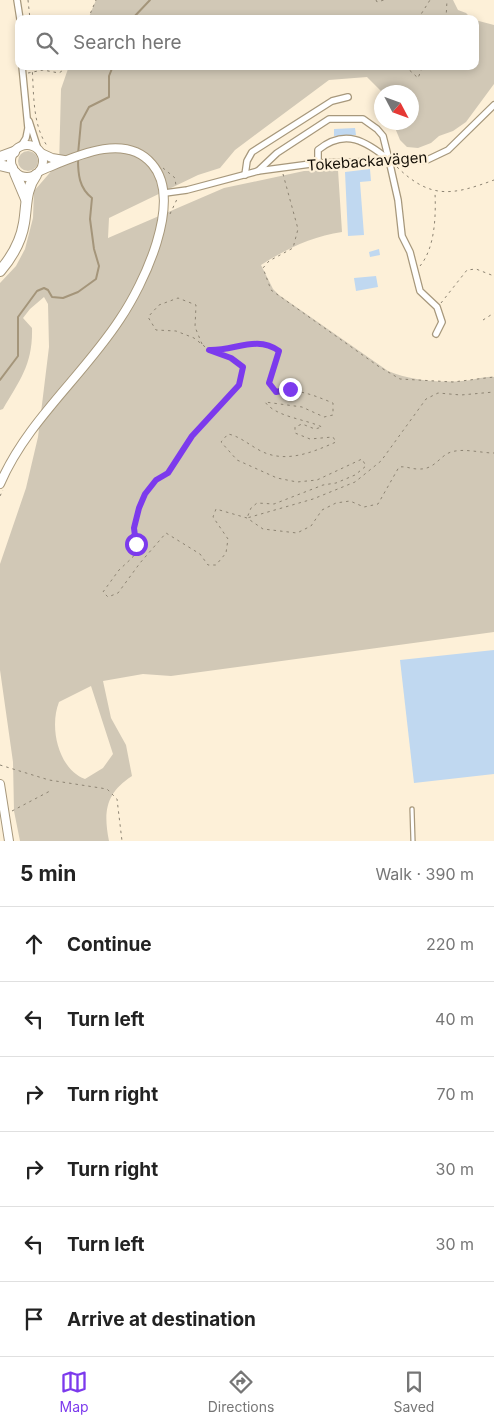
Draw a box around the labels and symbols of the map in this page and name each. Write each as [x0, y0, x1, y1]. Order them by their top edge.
north arrow [374, 85, 419, 130]
street label: Tokebackavägen [306, 147, 428, 175]
route end [279, 378, 302, 401]
route start [125, 533, 148, 556]

